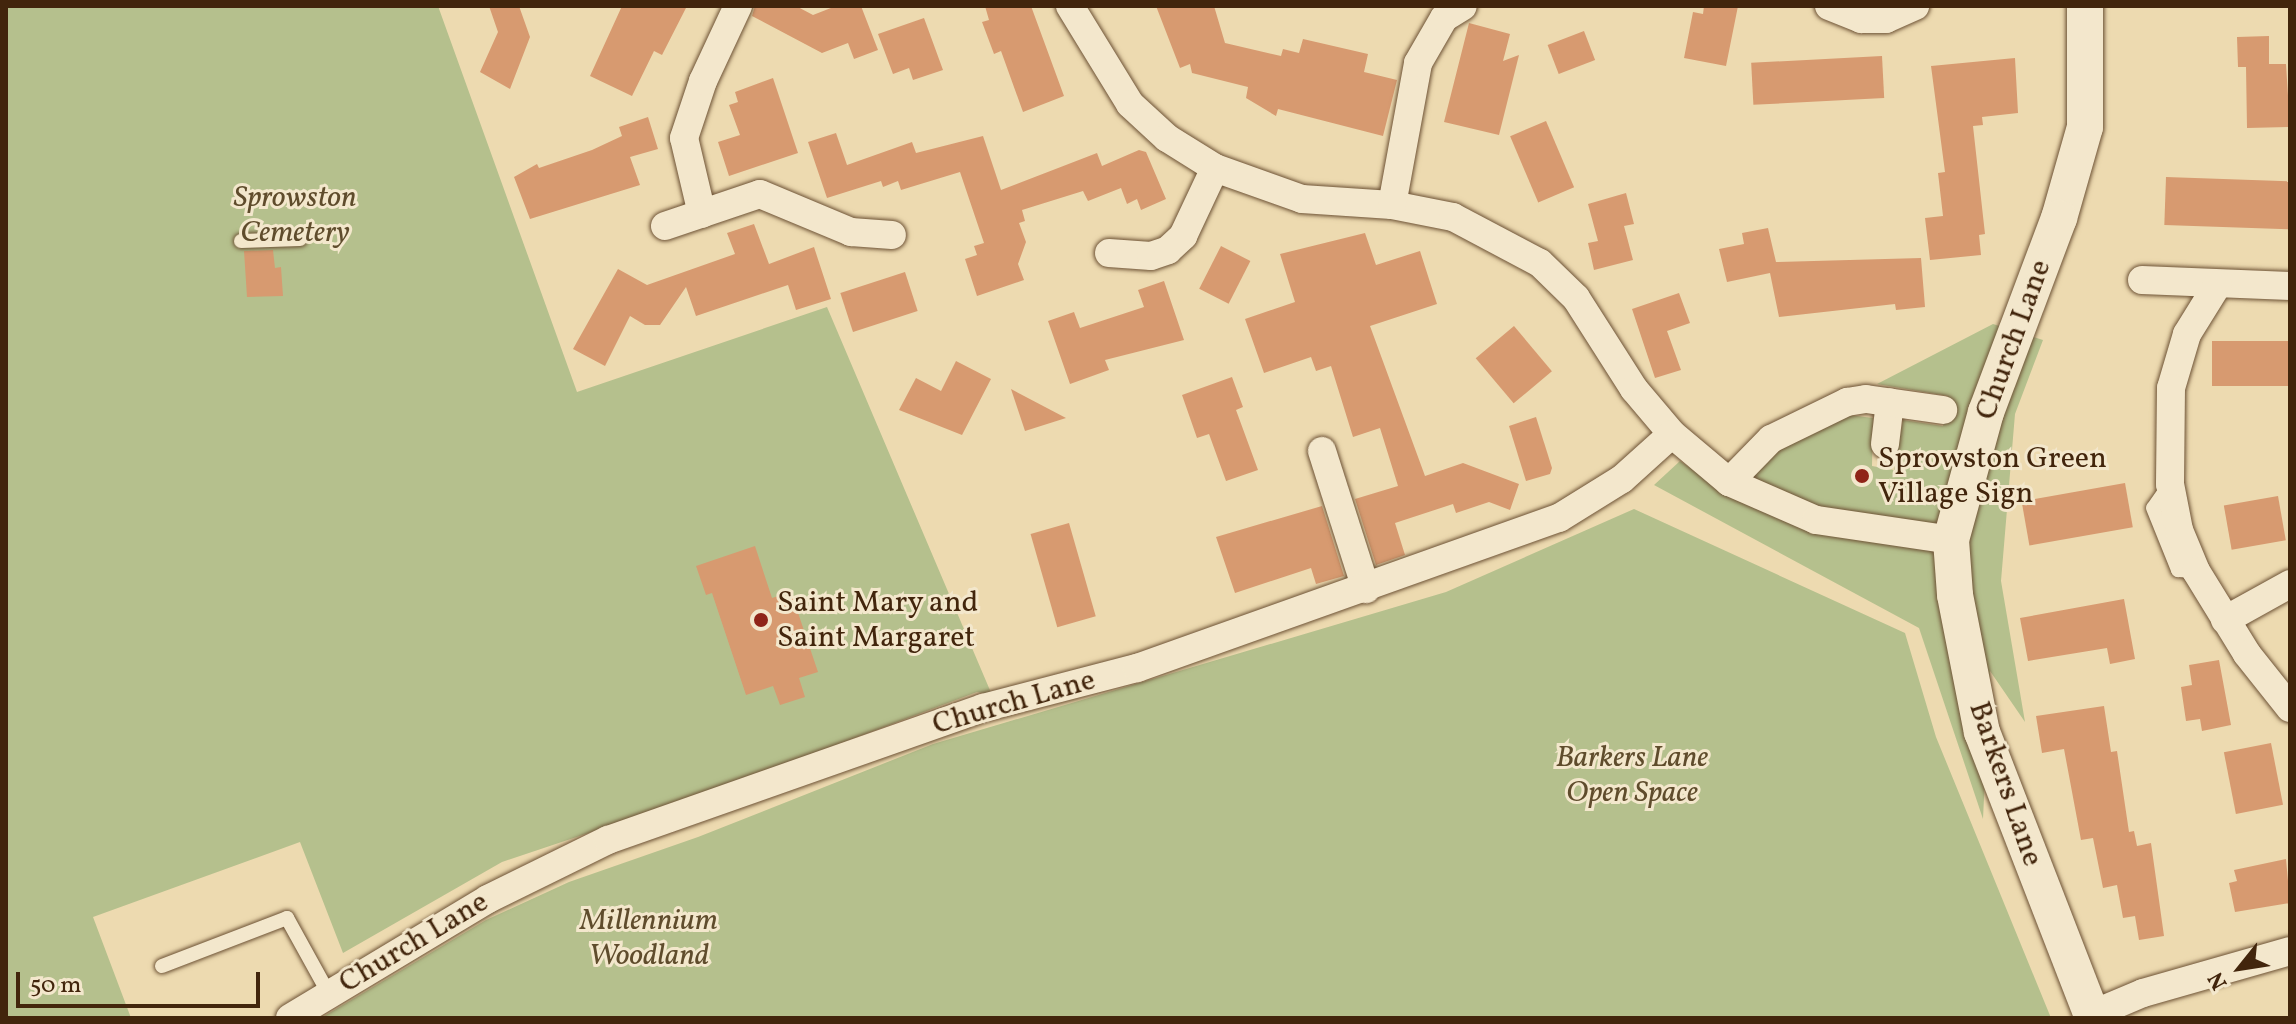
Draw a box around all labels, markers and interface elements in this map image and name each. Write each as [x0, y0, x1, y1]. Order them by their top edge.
park label: Sprowston Cemetery [234, 180, 356, 250]
street label: Church Lane [1968, 255, 2060, 425]
place label: Sprowston Green Village Sign [1878, 441, 2107, 512]
marker: Sprowston Green Village Sign [1853, 467, 1871, 485]
place label: Saint Mary and Saint Margaret [777, 585, 979, 656]
marker: Saint Mary and Saint Margaret [752, 611, 770, 629]
street label: Church Lane [929, 663, 1099, 743]
street label: Barkers Lane [1960, 697, 2050, 871]
park label: Barkers Lane Open Space [1556, 740, 1708, 810]
street label: Church Lane [333, 884, 495, 1002]
park label: Millennium Woodland [580, 903, 718, 974]
north arrow [2200, 928, 2280, 1008]
scale bar [20, 956, 264, 1006]
text: N [2201, 966, 2236, 995]
text: 50 m [30, 969, 82, 1003]

